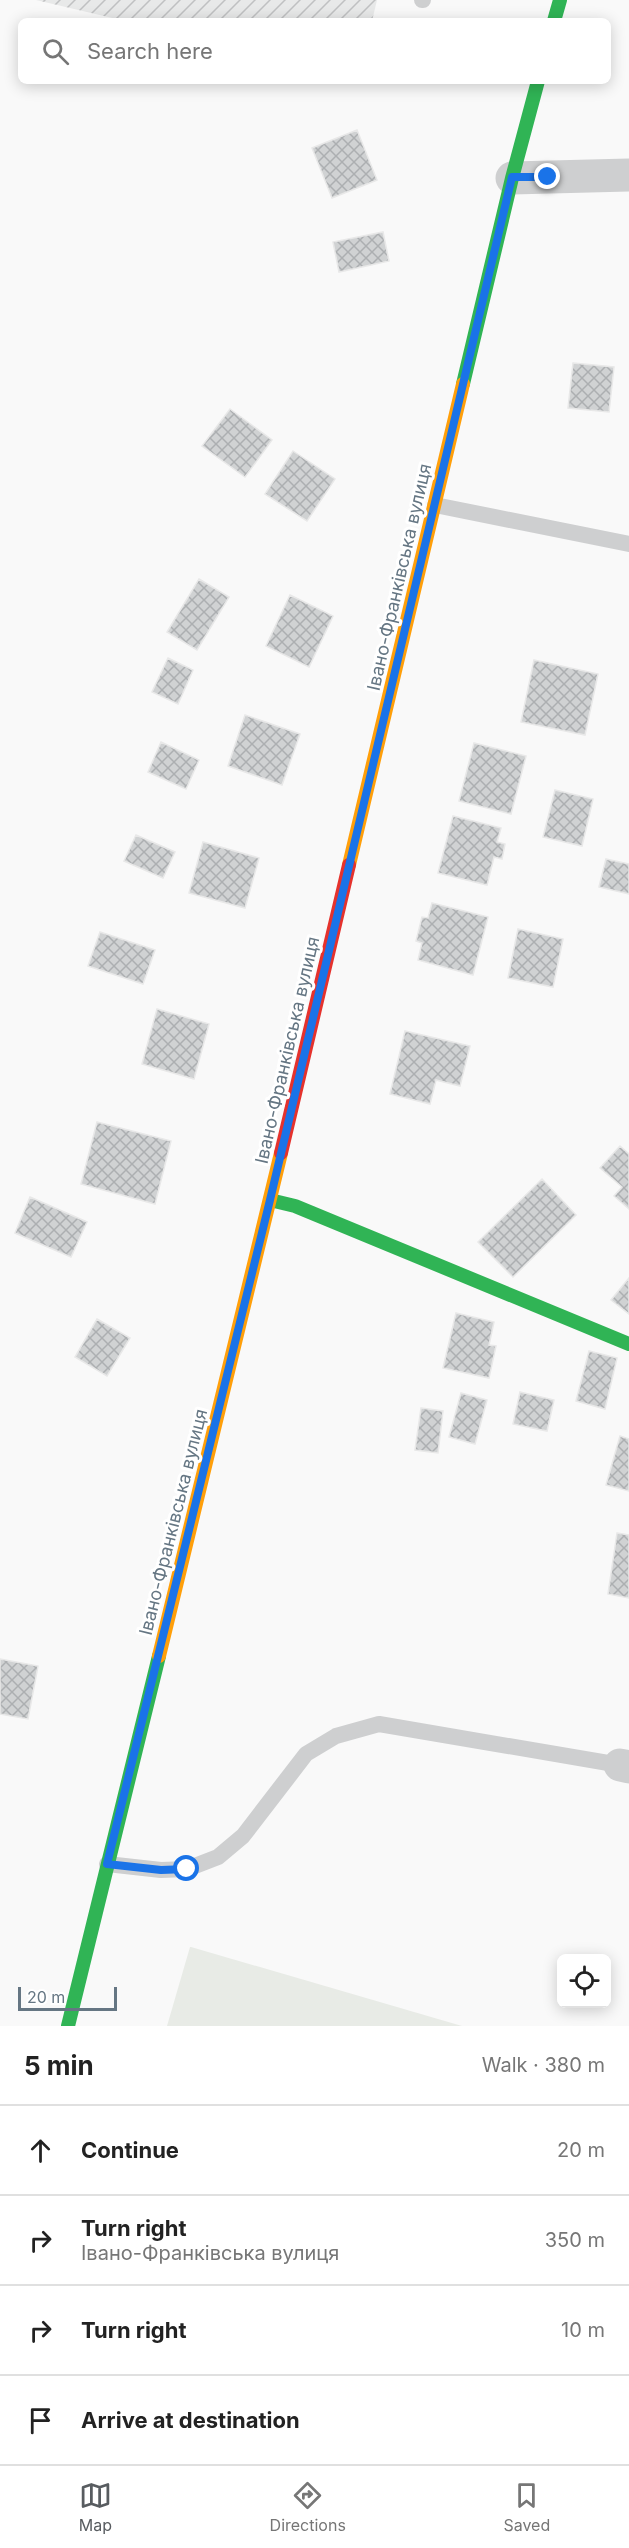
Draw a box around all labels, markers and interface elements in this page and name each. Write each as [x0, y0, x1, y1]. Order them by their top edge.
search box [18, 18, 611, 84]
icon: search [39, 35, 72, 68]
text: Search here [87, 38, 213, 64]
route end [534, 163, 560, 189]
street label: Івано-Франківська вулиця [363, 461, 435, 693]
street label: Івано-Франківська вулиця [251, 934, 323, 1166]
street label: Івано-Франківська вулиця [135, 1407, 211, 1637]
route start [173, 1855, 199, 1881]
map controls [557, 1954, 611, 2008]
button: locate [557, 1954, 611, 2008]
scale bar [18, 1984, 117, 2012]
text: 20 m [27, 1987, 65, 2007]
text: 5 min [24, 2050, 94, 2081]
text: Walk · 380 m [482, 2053, 605, 2077]
icon: ahead [24, 2134, 57, 2167]
text: Continue [81, 2137, 179, 2163]
text: 20 m [557, 2138, 605, 2162]
text: Turn right [81, 2215, 187, 2241]
icon: right [24, 2224, 57, 2257]
text: 350 m [545, 2228, 605, 2252]
text: Івано-Франківська вулиця [81, 2241, 339, 2265]
icon: right [24, 2314, 57, 2347]
text: Turn right [81, 2317, 187, 2343]
text: 10 m [561, 2318, 605, 2342]
icon: arrive [24, 2404, 57, 2437]
text: Arrive at destination [81, 2407, 300, 2433]
tab: Map [79, 2479, 112, 2535]
tab: Directions [270, 2479, 346, 2535]
tab: Saved [503, 2479, 550, 2535]

